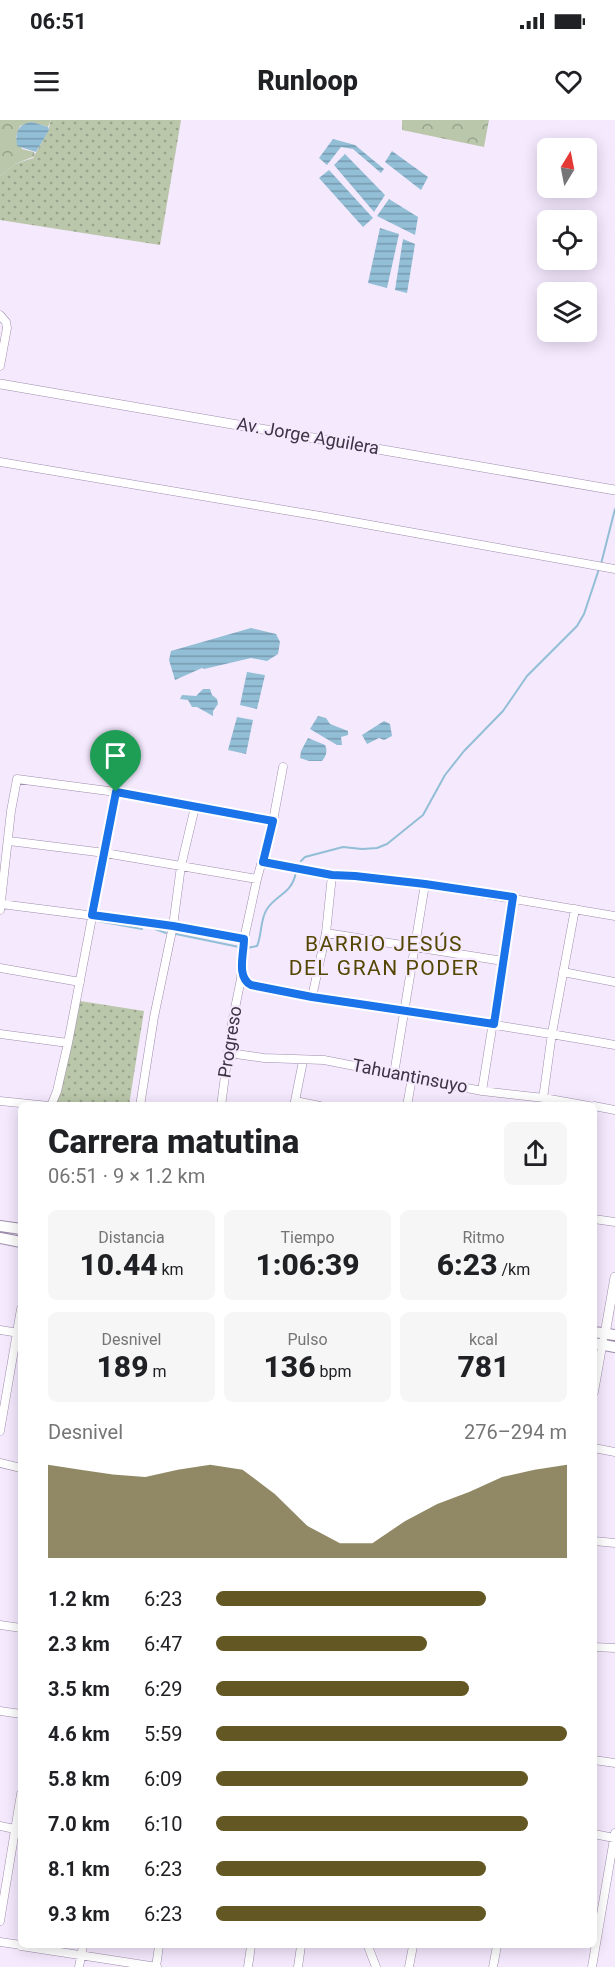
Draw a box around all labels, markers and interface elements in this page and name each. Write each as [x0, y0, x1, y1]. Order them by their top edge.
text: 06:51 [30, 9, 87, 34]
icon: menu [30, 65, 63, 98]
text: Runloop [257, 65, 358, 97]
icon: heart [552, 65, 585, 98]
north arrow [537, 138, 597, 198]
map controls [537, 138, 597, 342]
button: locate [537, 210, 597, 270]
button: layers [537, 282, 597, 342]
street label: Av. Jorge Aguilera [235, 413, 381, 458]
pin [90, 730, 141, 792]
icon: arrive [99, 739, 132, 772]
district label: BARRIO JESÚS DEL GRAN PODER [289, 932, 479, 980]
street label: Progreso [213, 1004, 246, 1079]
street label: Tahuantinsuyo [351, 1054, 470, 1097]
text: Carrera matutina [48, 1122, 299, 1161]
button: share [504, 1122, 567, 1185]
text: 06:51 · 9 × 1.2 km [48, 1164, 205, 1188]
text: Distancia [98, 1228, 165, 1247]
text: Tiempo [280, 1228, 335, 1247]
text: Ritmo [462, 1228, 505, 1247]
text: 10.44 [79, 1247, 157, 1282]
text: 1:06:39 [256, 1247, 359, 1282]
text: 6:23 [437, 1247, 497, 1282]
text: km [157, 1260, 184, 1279]
text: /km [497, 1260, 530, 1279]
text: Desnivel [102, 1330, 162, 1349]
text: Pulso [287, 1330, 328, 1349]
text: kcal [469, 1330, 498, 1349]
text: 189 [97, 1349, 148, 1384]
text: 136 [264, 1349, 315, 1384]
text: 781 [458, 1349, 509, 1384]
text: m [148, 1362, 166, 1381]
text: bpm [315, 1362, 351, 1381]
text: Desnivel [48, 1420, 123, 1444]
text: 276–294 m [464, 1420, 567, 1444]
text: 1.2 km [48, 1587, 110, 1611]
text: 6:23 [144, 1587, 183, 1611]
text: 2.3 km [48, 1632, 110, 1656]
text: 6:47 [144, 1632, 183, 1656]
text: 3.5 km [48, 1677, 110, 1701]
text: 6:29 [144, 1677, 183, 1701]
text: 4.6 km [48, 1722, 110, 1746]
text: 5:59 [144, 1722, 183, 1746]
text: 5.8 km [48, 1767, 110, 1791]
text: 6:09 [144, 1767, 183, 1791]
text: 7.0 km [48, 1812, 110, 1836]
text: 6:10 [144, 1812, 183, 1836]
text: 8.1 km [48, 1857, 110, 1881]
text: 6:23 [144, 1857, 183, 1881]
text: 9.3 km [48, 1902, 110, 1926]
text: 6:23 [144, 1902, 183, 1926]

